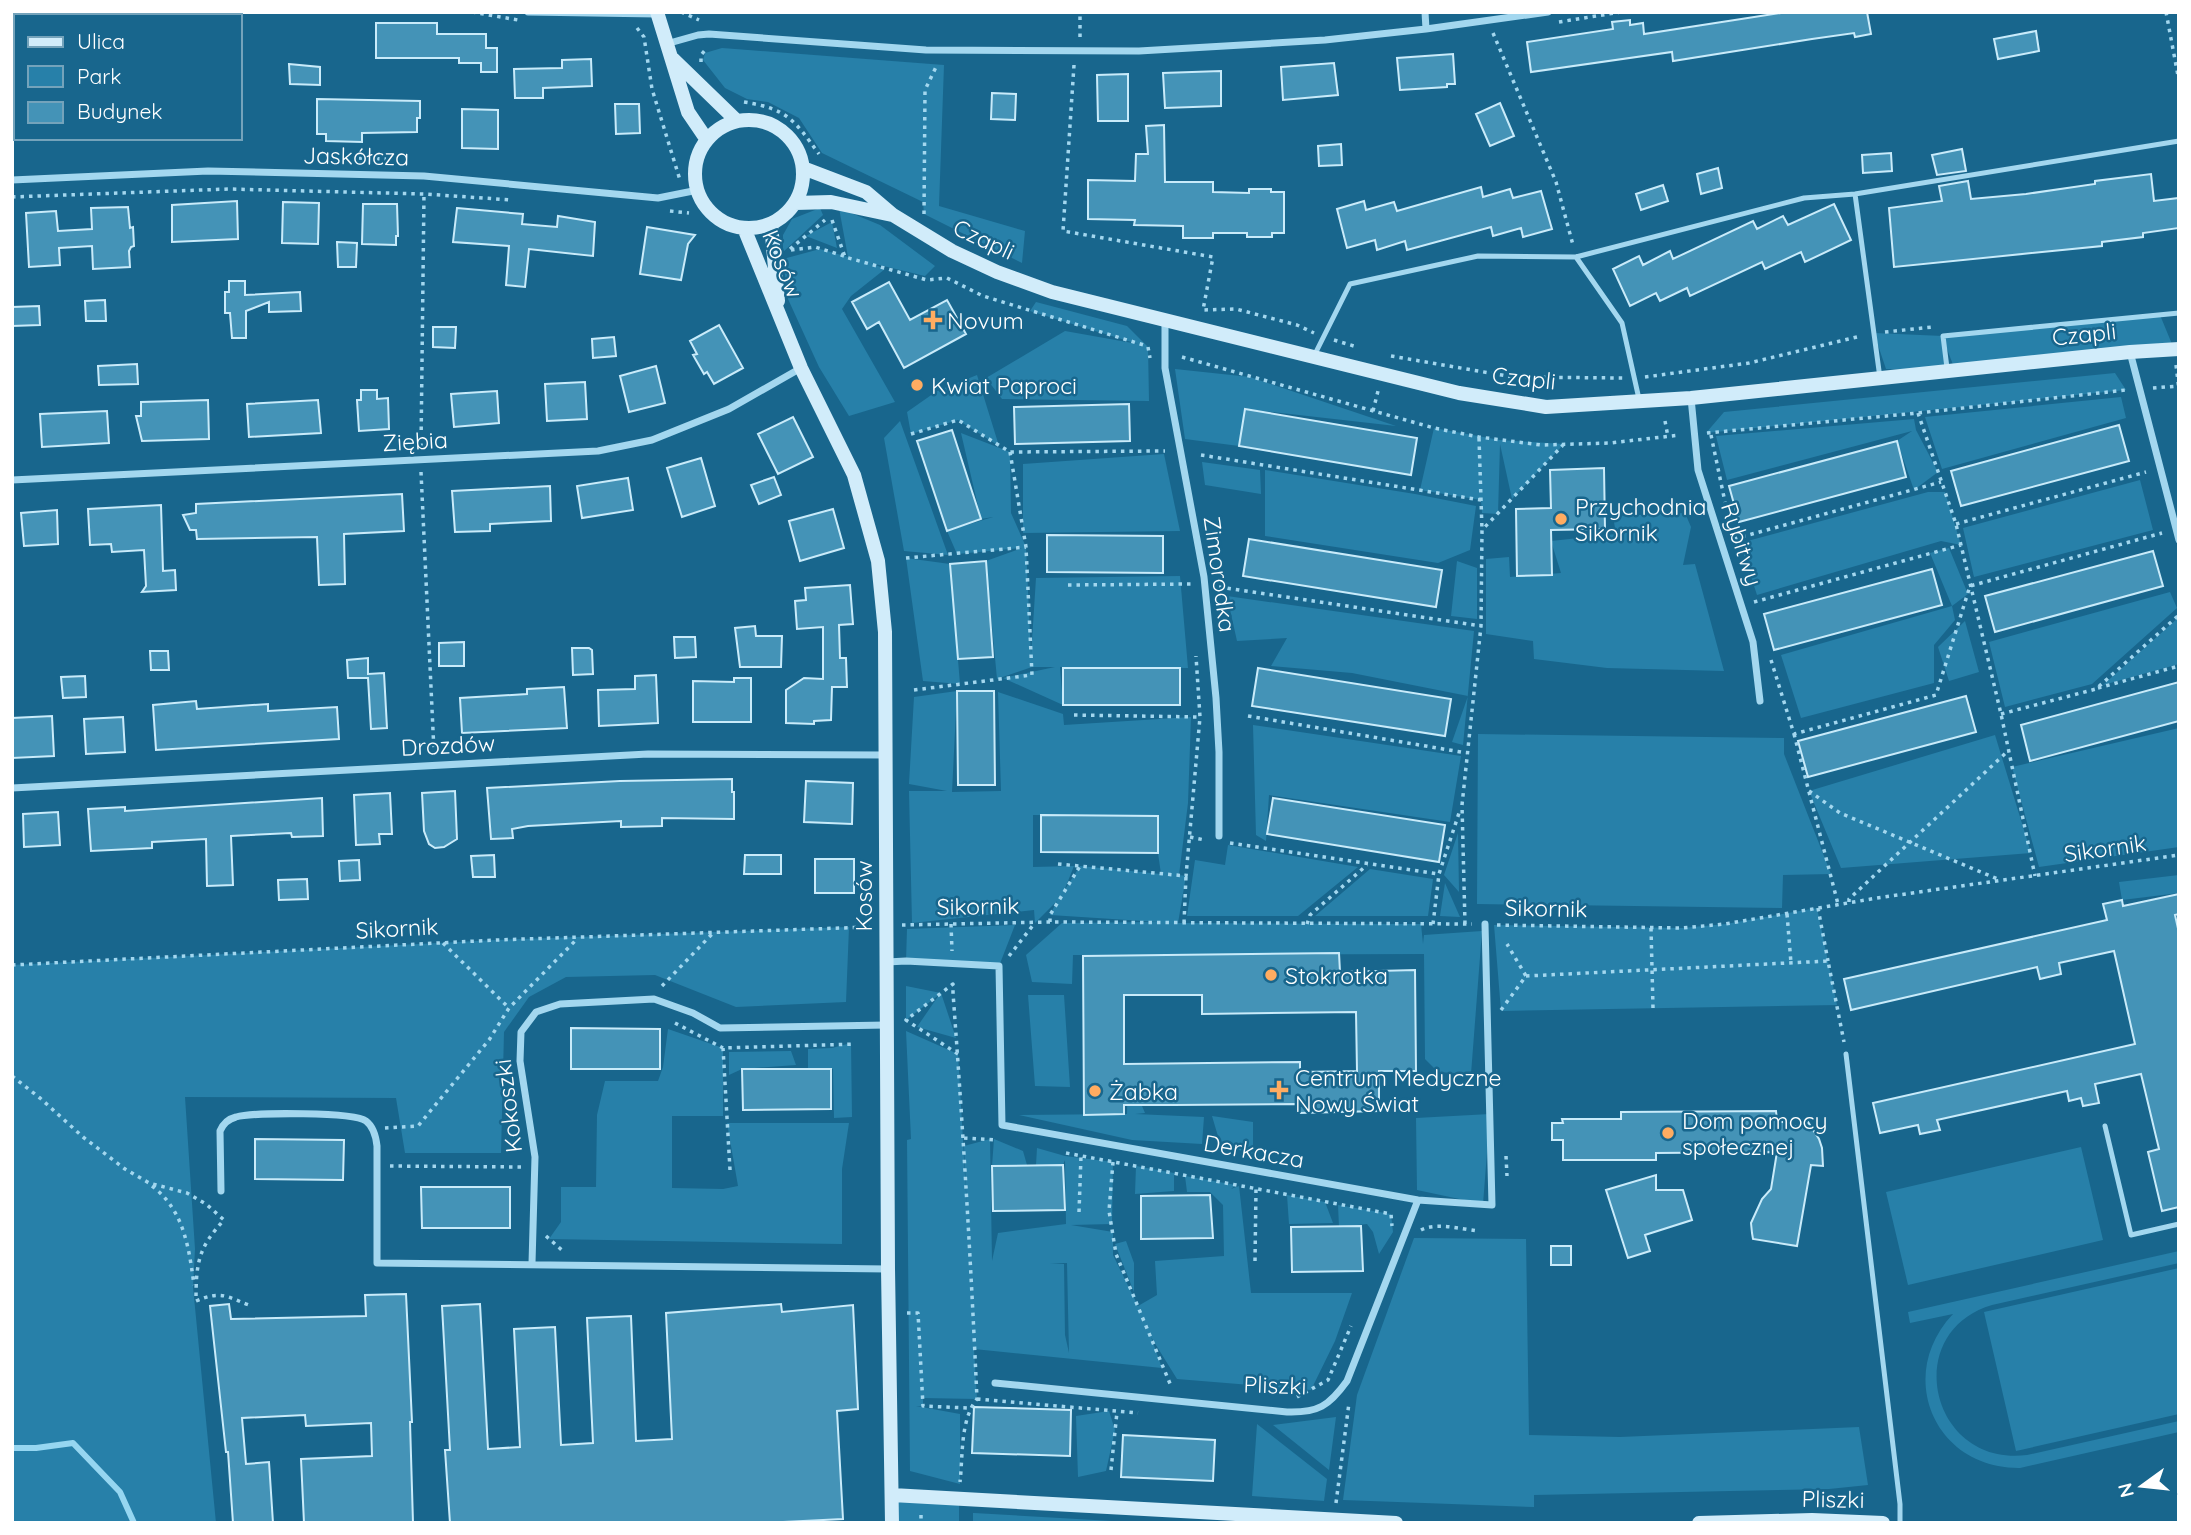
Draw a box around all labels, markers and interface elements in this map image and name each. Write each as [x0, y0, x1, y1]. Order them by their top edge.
legend [14, 14, 242, 140]
text: Ulica [77, 28, 125, 54]
text: Park [77, 63, 121, 89]
text: Budynek [77, 98, 163, 124]
street label: Jaskółcza [303, 141, 409, 171]
street label: Czapli [949, 212, 1019, 266]
street label: Kosów [756, 226, 810, 302]
place label: Novum [947, 306, 1024, 335]
marker: Novum [925, 312, 941, 328]
street label: Czapli [2051, 316, 2117, 352]
street label: Czapli [1491, 360, 1557, 396]
place label: Kwiat Paproci [931, 371, 1077, 400]
marker: Kwiat Paproci [909, 377, 925, 393]
street label: Ziębia [382, 425, 448, 457]
place label: Przychodnia Sikornik [1575, 492, 1707, 547]
street label: Rybitwy [1715, 498, 1769, 590]
marker: Przychodnia Sikornik [1553, 511, 1569, 527]
street label: Zimorodka [1198, 514, 1242, 634]
street label: Drozdów [400, 728, 496, 762]
street label: Sikornik [2062, 828, 2148, 868]
street label: Kosów [849, 861, 878, 931]
street label: Sikornik [936, 891, 1020, 921]
street label: Sikornik [1504, 893, 1588, 923]
street label: Sikornik [355, 911, 439, 945]
place label: Stokrotka [1285, 961, 1388, 990]
marker: Stokrotka [1263, 967, 1279, 983]
street label: Kokoszki [488, 1058, 528, 1154]
place label: Centrum Medyczne Nowy Świat [1295, 1063, 1501, 1118]
place label: Żabka [1109, 1077, 1178, 1106]
marker: Centrum Medyczne Nowy Świat [1269, 1080, 1289, 1100]
marker: Żabka [1087, 1083, 1103, 1099]
place label: Dom pomocy społecznej [1682, 1106, 1828, 1161]
marker: Dom pomocy społecznej [1660, 1125, 1676, 1141]
street label: Derkacza [1201, 1128, 1307, 1174]
street label: Pliszki [1243, 1369, 1307, 1401]
north arrow [2107, 1451, 2177, 1521]
text: N [2112, 1481, 2139, 1500]
street label: Pliszki [1801, 1484, 1865, 1514]

